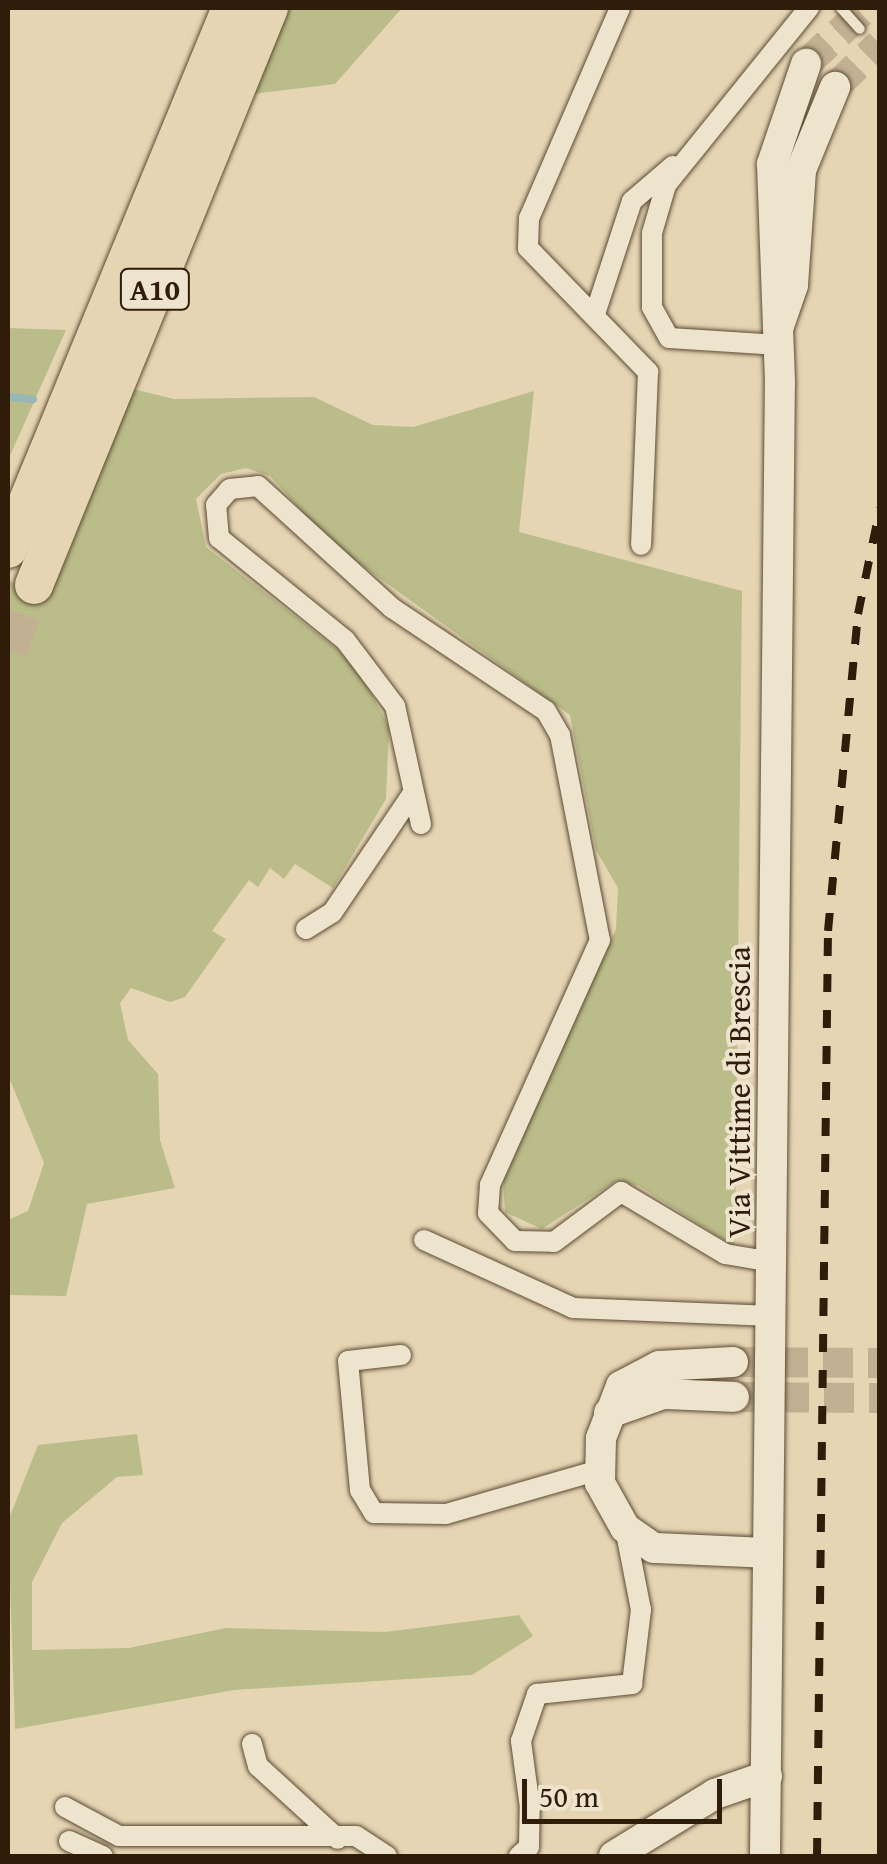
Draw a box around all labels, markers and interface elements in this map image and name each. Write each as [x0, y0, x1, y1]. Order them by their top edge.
road number: A10 [118, 264, 192, 314]
street label: Via Vittime di Brescia [720, 946, 758, 1238]
scale bar [527, 1759, 727, 1821]
text: 50 m [539, 1774, 599, 1818]

